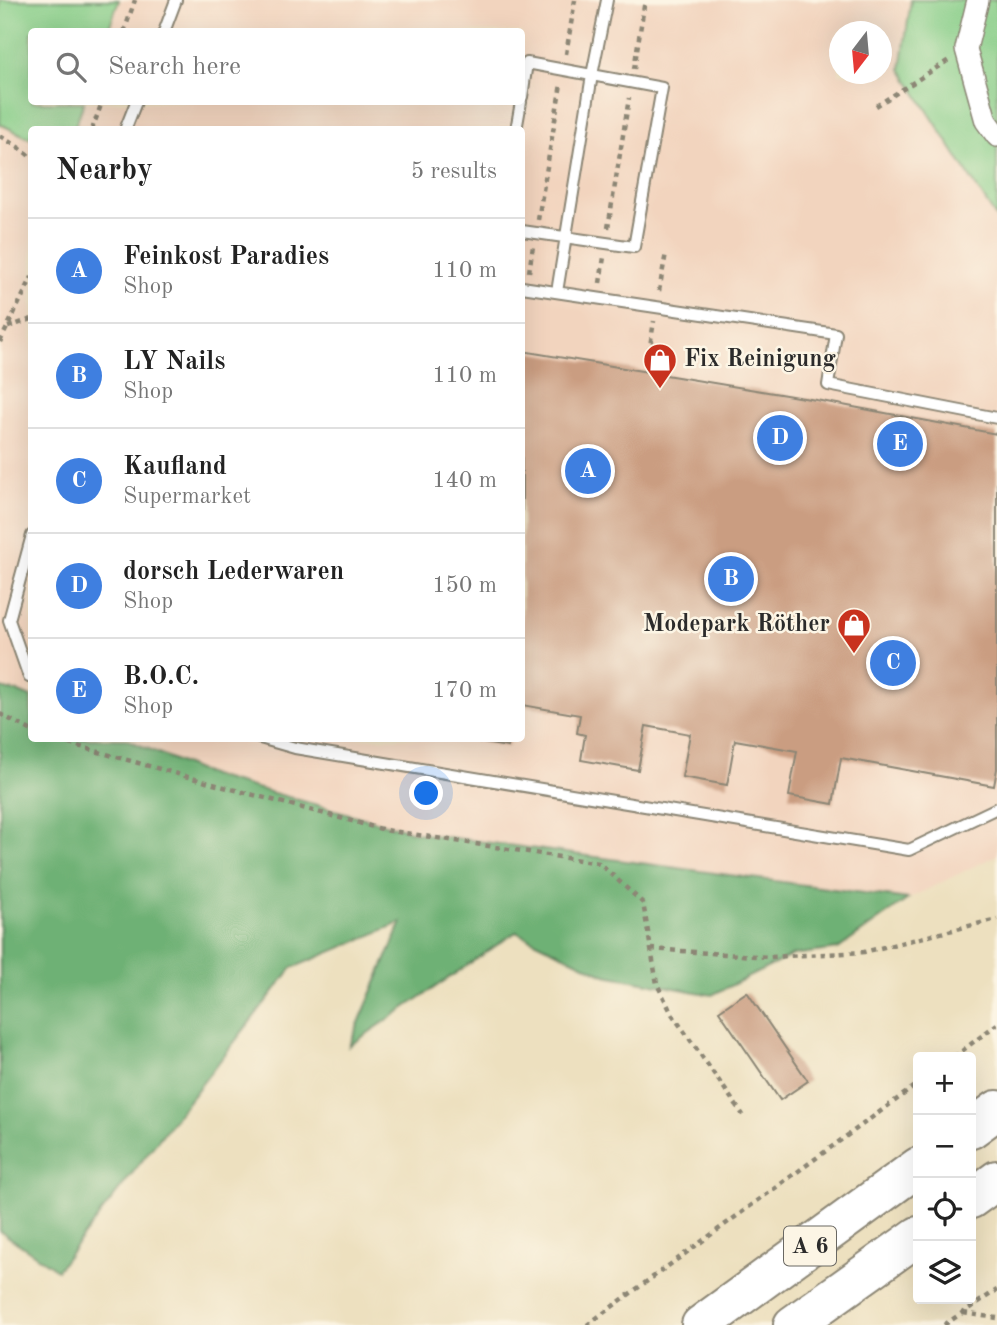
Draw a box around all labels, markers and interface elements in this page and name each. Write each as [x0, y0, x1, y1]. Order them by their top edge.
north arrow [829, 21, 892, 84]
search box [28, 28, 525, 105]
icon: search [52, 48, 90, 86]
text: Search here [108, 54, 241, 80]
text: Nearby [56, 156, 153, 186]
text: 5 results [411, 160, 497, 183]
text: Feinkost Paradies [123, 244, 329, 270]
text: A [70, 259, 88, 282]
text: 110 m [432, 259, 497, 282]
text: Shop [123, 275, 173, 298]
shop icon: Fix Reinigung [641, 341, 679, 390]
place label: Fix Reinigung [684, 348, 837, 372]
text: LY Nails [123, 349, 225, 375]
text: B [71, 364, 87, 387]
text: 110 m [432, 364, 497, 387]
text: Shop [123, 380, 173, 403]
pin: D [757, 412, 803, 464]
pin: E [877, 418, 923, 470]
pin: A [565, 445, 611, 497]
text: Kaufland [123, 454, 227, 480]
text: C [71, 469, 87, 492]
text: 140 m [432, 469, 497, 492]
text: Supermarket [123, 485, 251, 508]
pin: B [708, 553, 754, 605]
text: dorsch Lederwaren [123, 559, 344, 585]
text: D [70, 574, 88, 597]
text: 150 m [432, 574, 497, 597]
text: Shop [123, 590, 173, 613]
shop icon: Modepark Röther [835, 606, 873, 655]
place label: Modepark Röther [643, 613, 830, 637]
pin: C [870, 637, 916, 689]
text: B.O.C. [123, 664, 199, 690]
text: E [71, 679, 87, 702]
text: 170 m [432, 679, 497, 702]
text: Shop [123, 695, 173, 718]
your location [409, 776, 443, 810]
map controls [913, 1052, 976, 1304]
button: + [913, 1052, 976, 1115]
button: − [913, 1115, 976, 1178]
button: locate [913, 1178, 976, 1241]
road number: A 6 [784, 1226, 836, 1266]
button: layers [913, 1241, 976, 1304]

